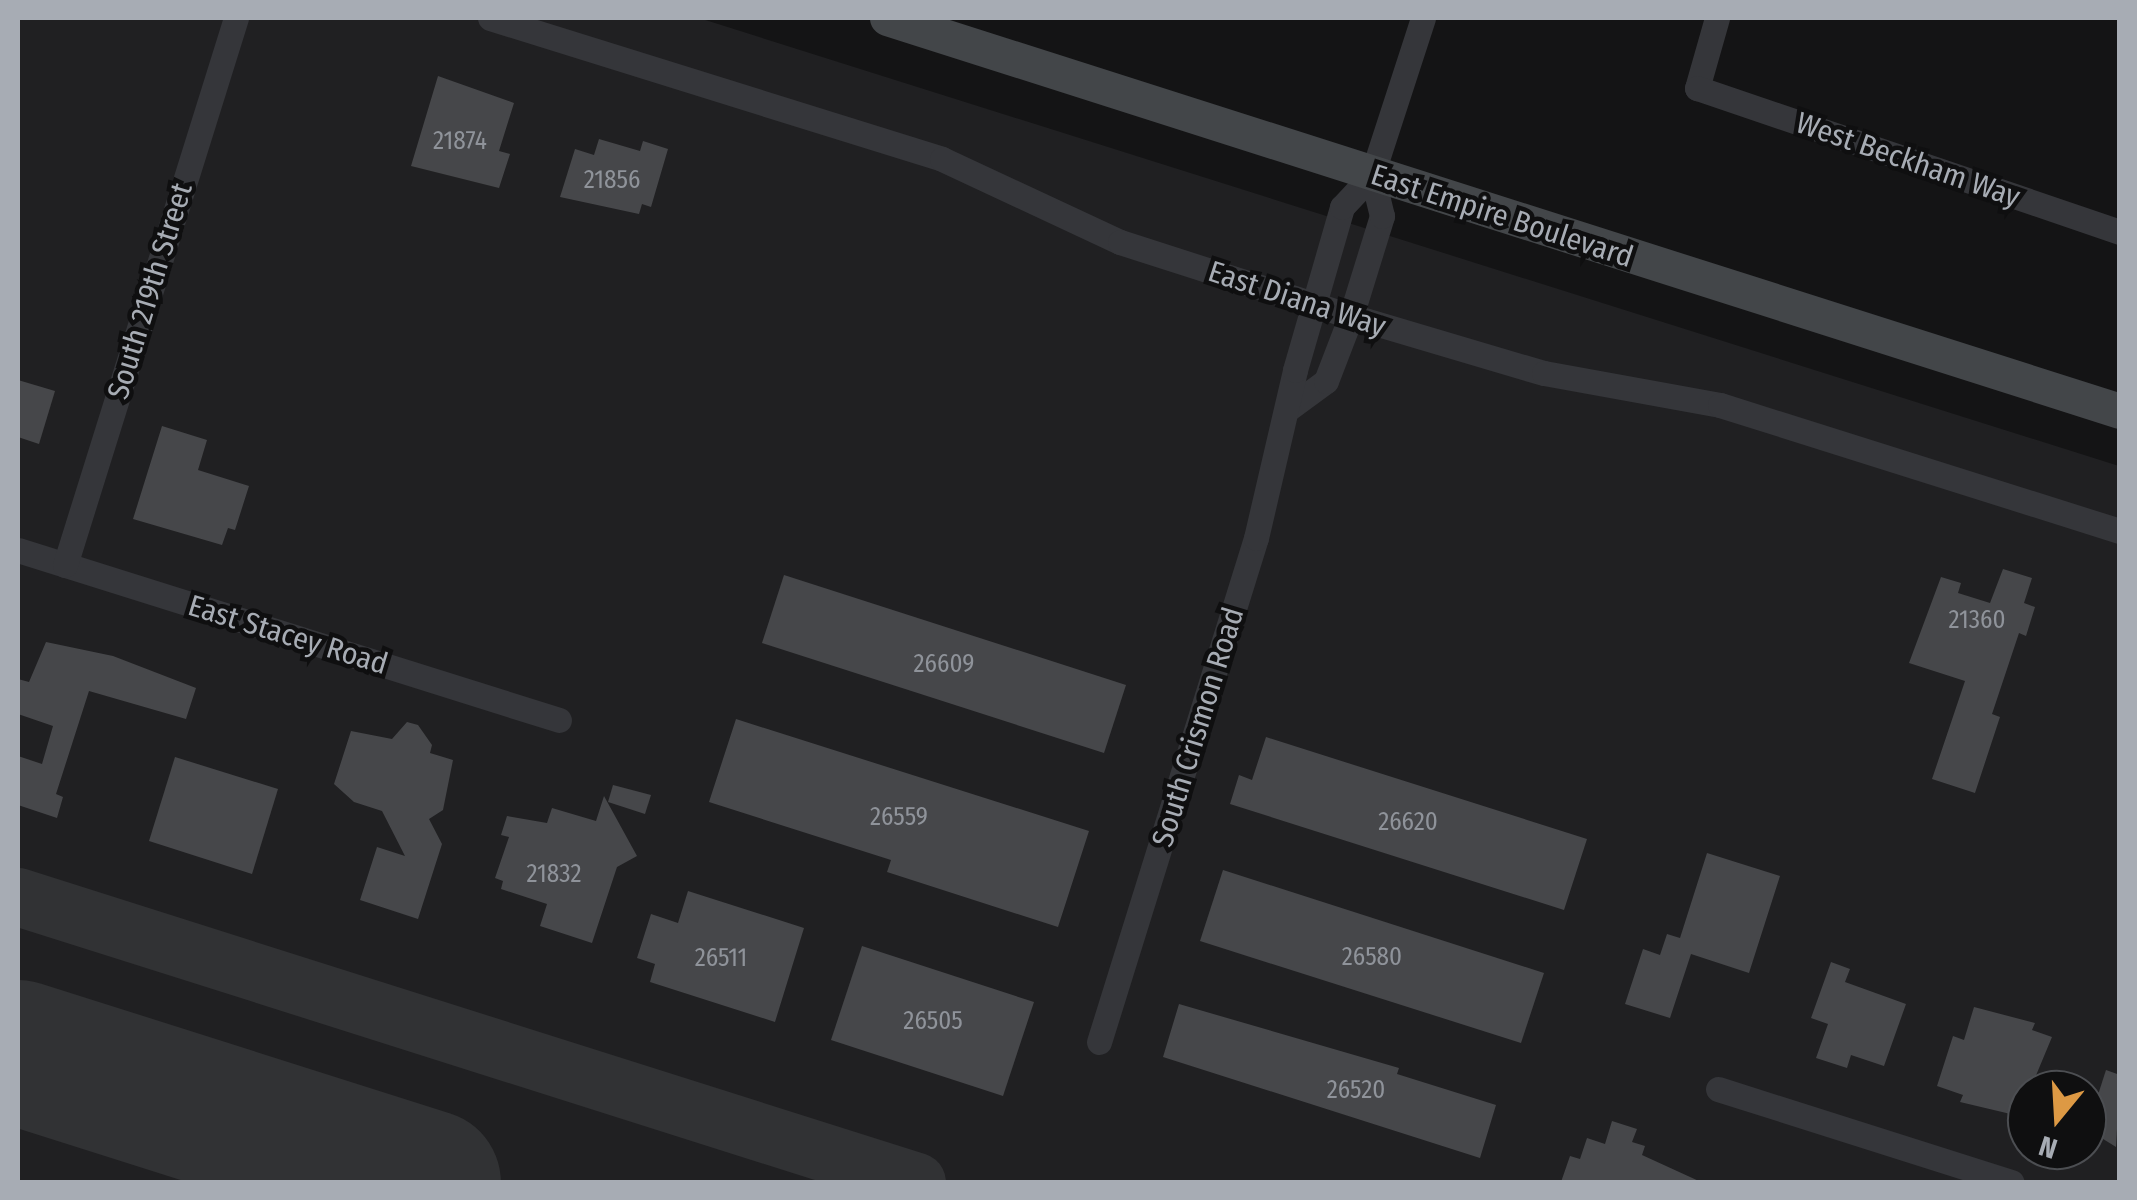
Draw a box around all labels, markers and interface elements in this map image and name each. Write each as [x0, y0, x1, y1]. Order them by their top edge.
street label: West Beckham Way [1791, 105, 2025, 215]
house number: 21874 [433, 126, 487, 156]
street label: East Empire Boulevard [1366, 157, 1638, 275]
house number: 21856 [584, 165, 640, 195]
street label: South 219th Street [100, 178, 200, 404]
street label: East Diana Way [1204, 253, 1390, 345]
street label: East Stacey Road [184, 588, 392, 682]
street label: South Crismon Road [1144, 603, 1252, 851]
house number: 21360 [1949, 605, 2005, 635]
house number: 26609 [914, 649, 974, 679]
house number: 26559 [870, 802, 928, 832]
house number: 26620 [1378, 807, 1438, 837]
house number: 21832 [527, 859, 581, 889]
house number: 26580 [1342, 942, 1402, 972]
house number: 26511 [695, 943, 747, 973]
house number: 26505 [903, 1006, 963, 1036]
north arrow [2007, 1070, 2107, 1170]
house number: 26520 [1327, 1075, 1385, 1105]
text: N [2035, 1129, 2061, 1165]

